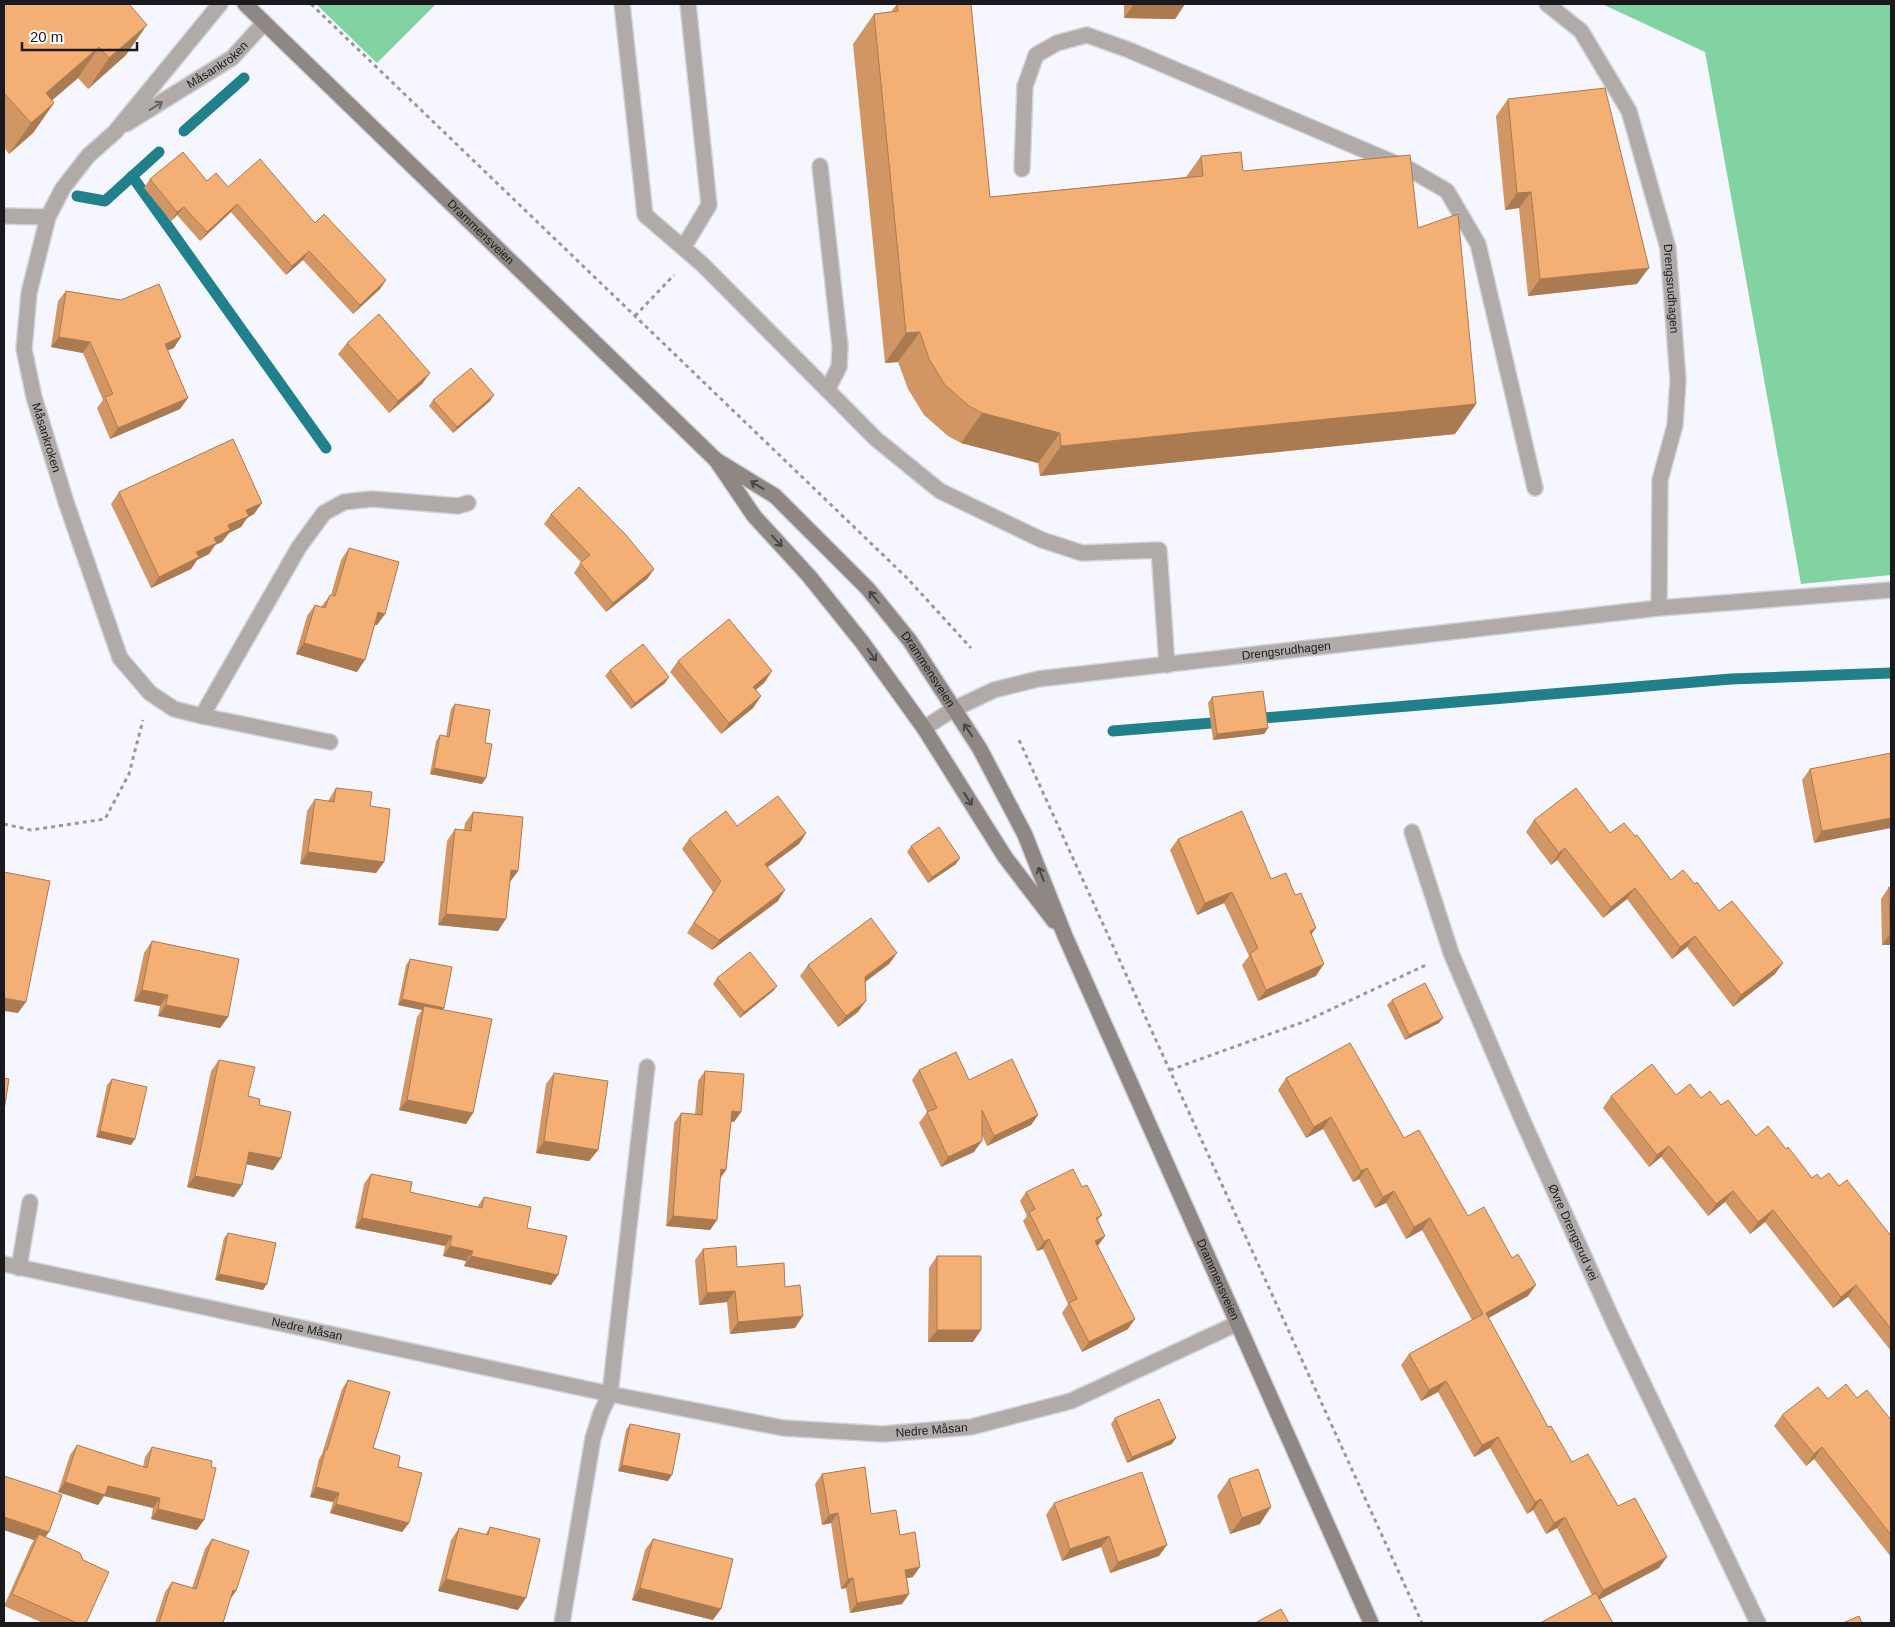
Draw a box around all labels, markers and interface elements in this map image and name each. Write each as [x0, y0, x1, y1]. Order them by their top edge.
scale bar [22, 20, 138, 52]
text: 20 m [30, 28, 63, 45]
street label: Måsankroken [184, 38, 251, 91]
one-way arrow [148, 100, 162, 110]
street label: Drammensveien [444, 197, 517, 268]
street label: Drengsrudhagen [1661, 244, 1681, 334]
street label: Måsankroken [29, 401, 64, 474]
one-way arrow [750, 480, 764, 491]
one-way arrow [771, 535, 783, 547]
one-way arrow [869, 591, 880, 604]
street label: Drammensveien [898, 629, 958, 710]
street label: Drengsrudhagen [1241, 639, 1332, 663]
one-way arrow [867, 648, 877, 662]
one-way arrow [962, 723, 972, 737]
one-way arrow [964, 791, 974, 805]
one-way arrow [1035, 867, 1044, 882]
street label: Øvre Drengsrud vei [1545, 1182, 1601, 1283]
street label: Drammensveien [1194, 1237, 1242, 1322]
street label: Nedre Måsan [270, 1315, 344, 1343]
street label: Nedre Måsan [895, 1420, 968, 1440]

